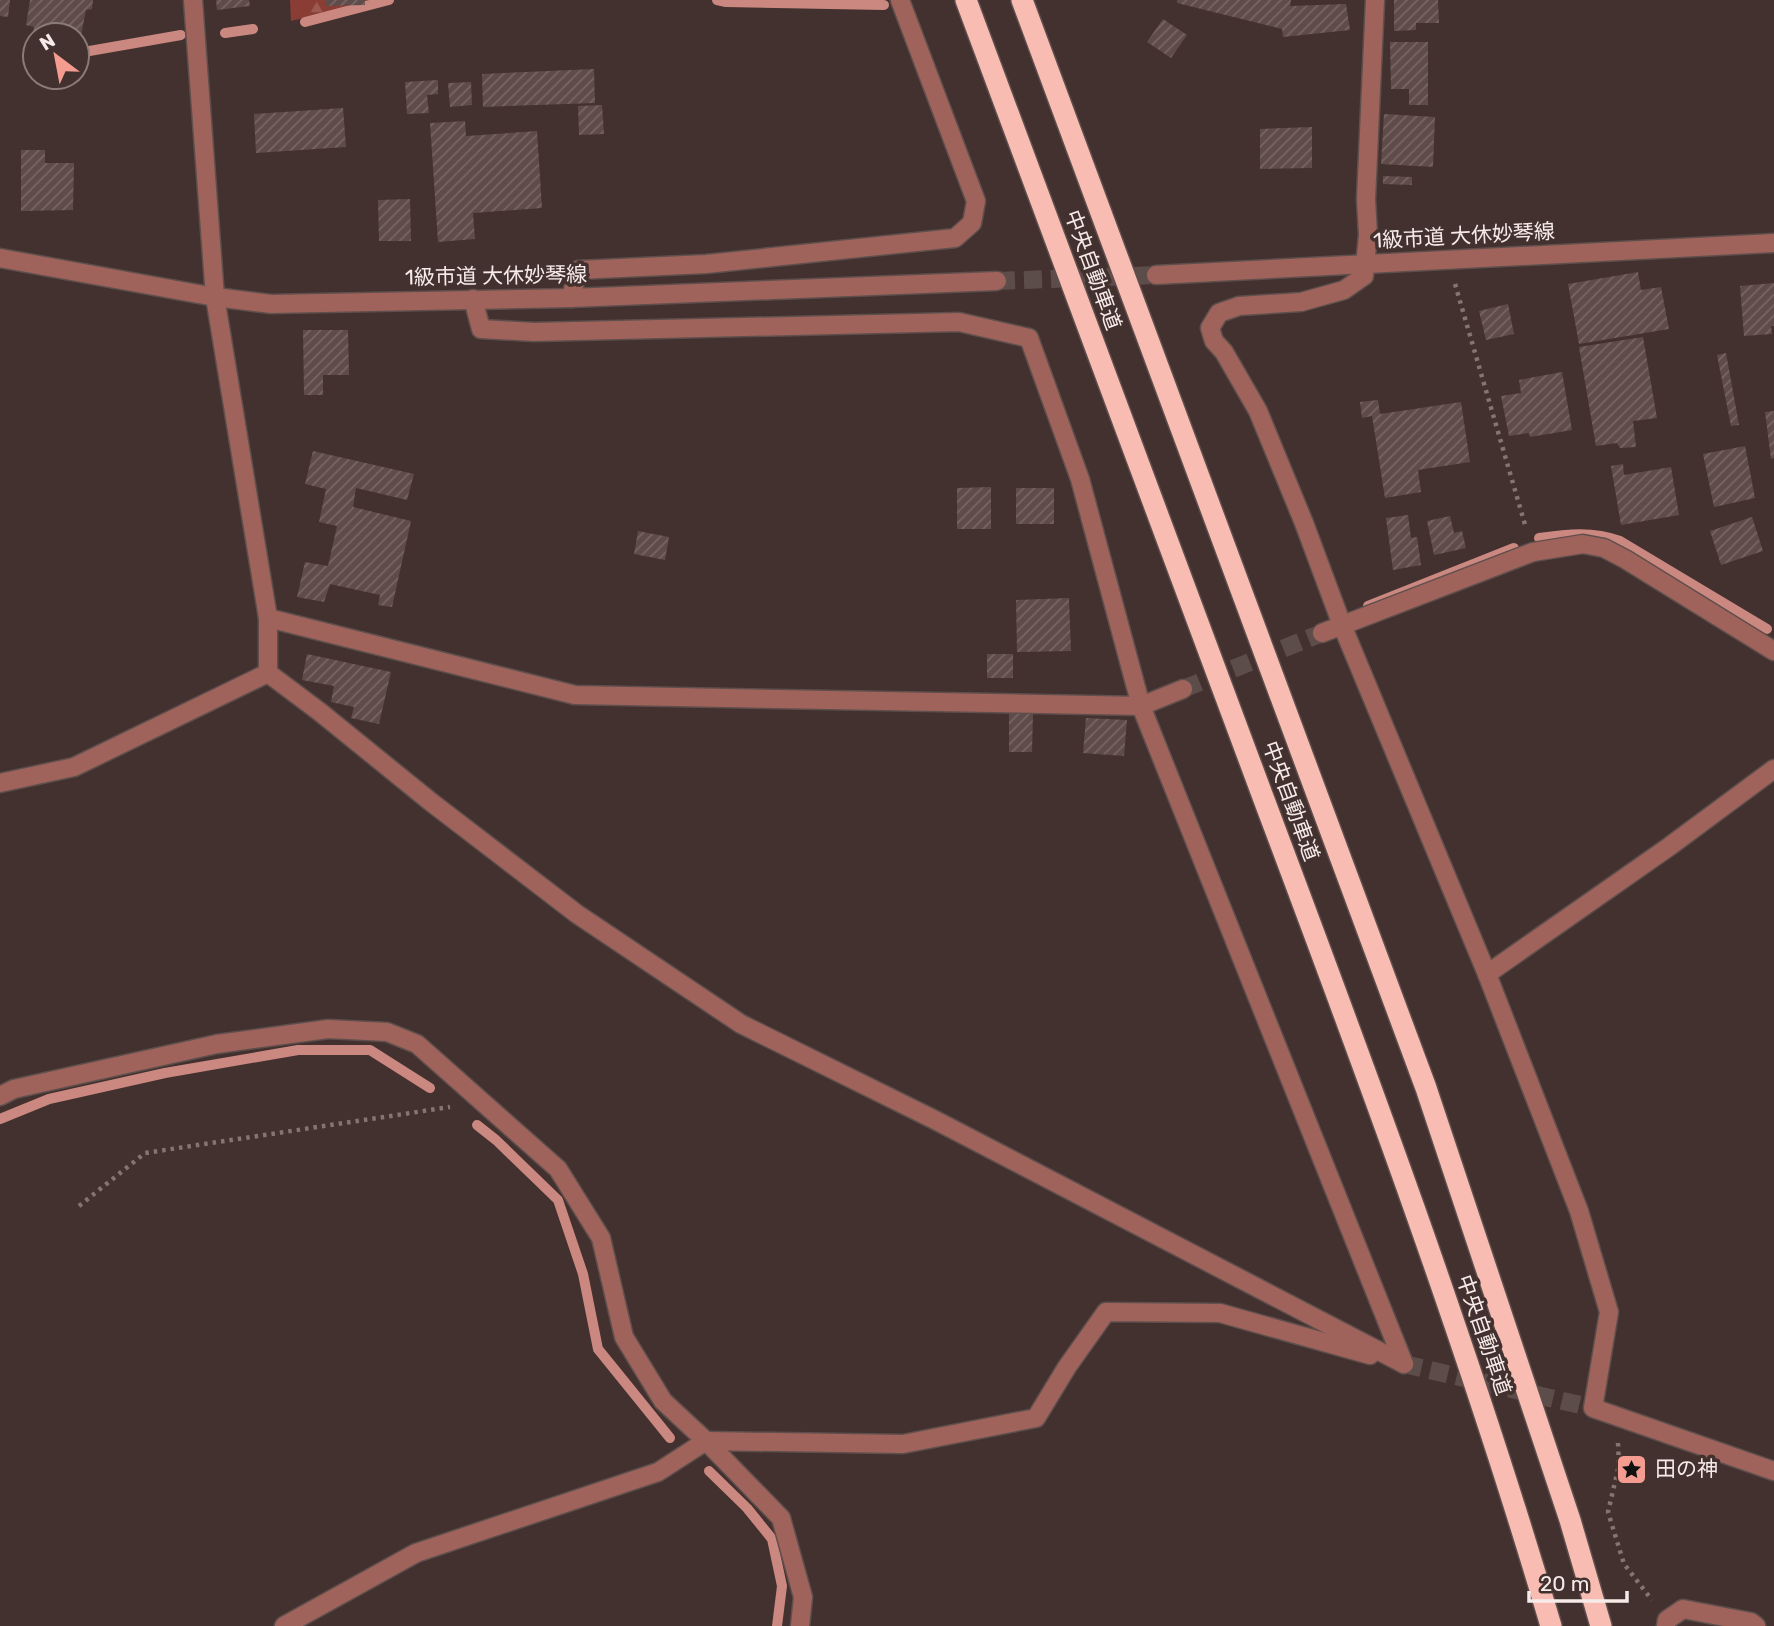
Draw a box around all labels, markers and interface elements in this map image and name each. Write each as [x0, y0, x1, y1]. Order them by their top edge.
north arrow [21, 21, 91, 91]
text: N [35, 29, 59, 55]
street label: 中央自動車道 [1060, 206, 1127, 333]
street label: 1級市道 大休妙琴線 [1372, 218, 1556, 253]
street label: 1級市道 大休妙琴線 [405, 261, 587, 290]
street label: 中央自動車道 [1258, 737, 1325, 864]
street label: 中央自動車道 [1452, 1271, 1517, 1398]
place icon: 田の神 [1615, 1452, 1649, 1486]
place label: 田の神 [1655, 1456, 1718, 1481]
scale bar [1529, 1560, 1627, 1604]
text: 20 m [1540, 1571, 1589, 1596]

